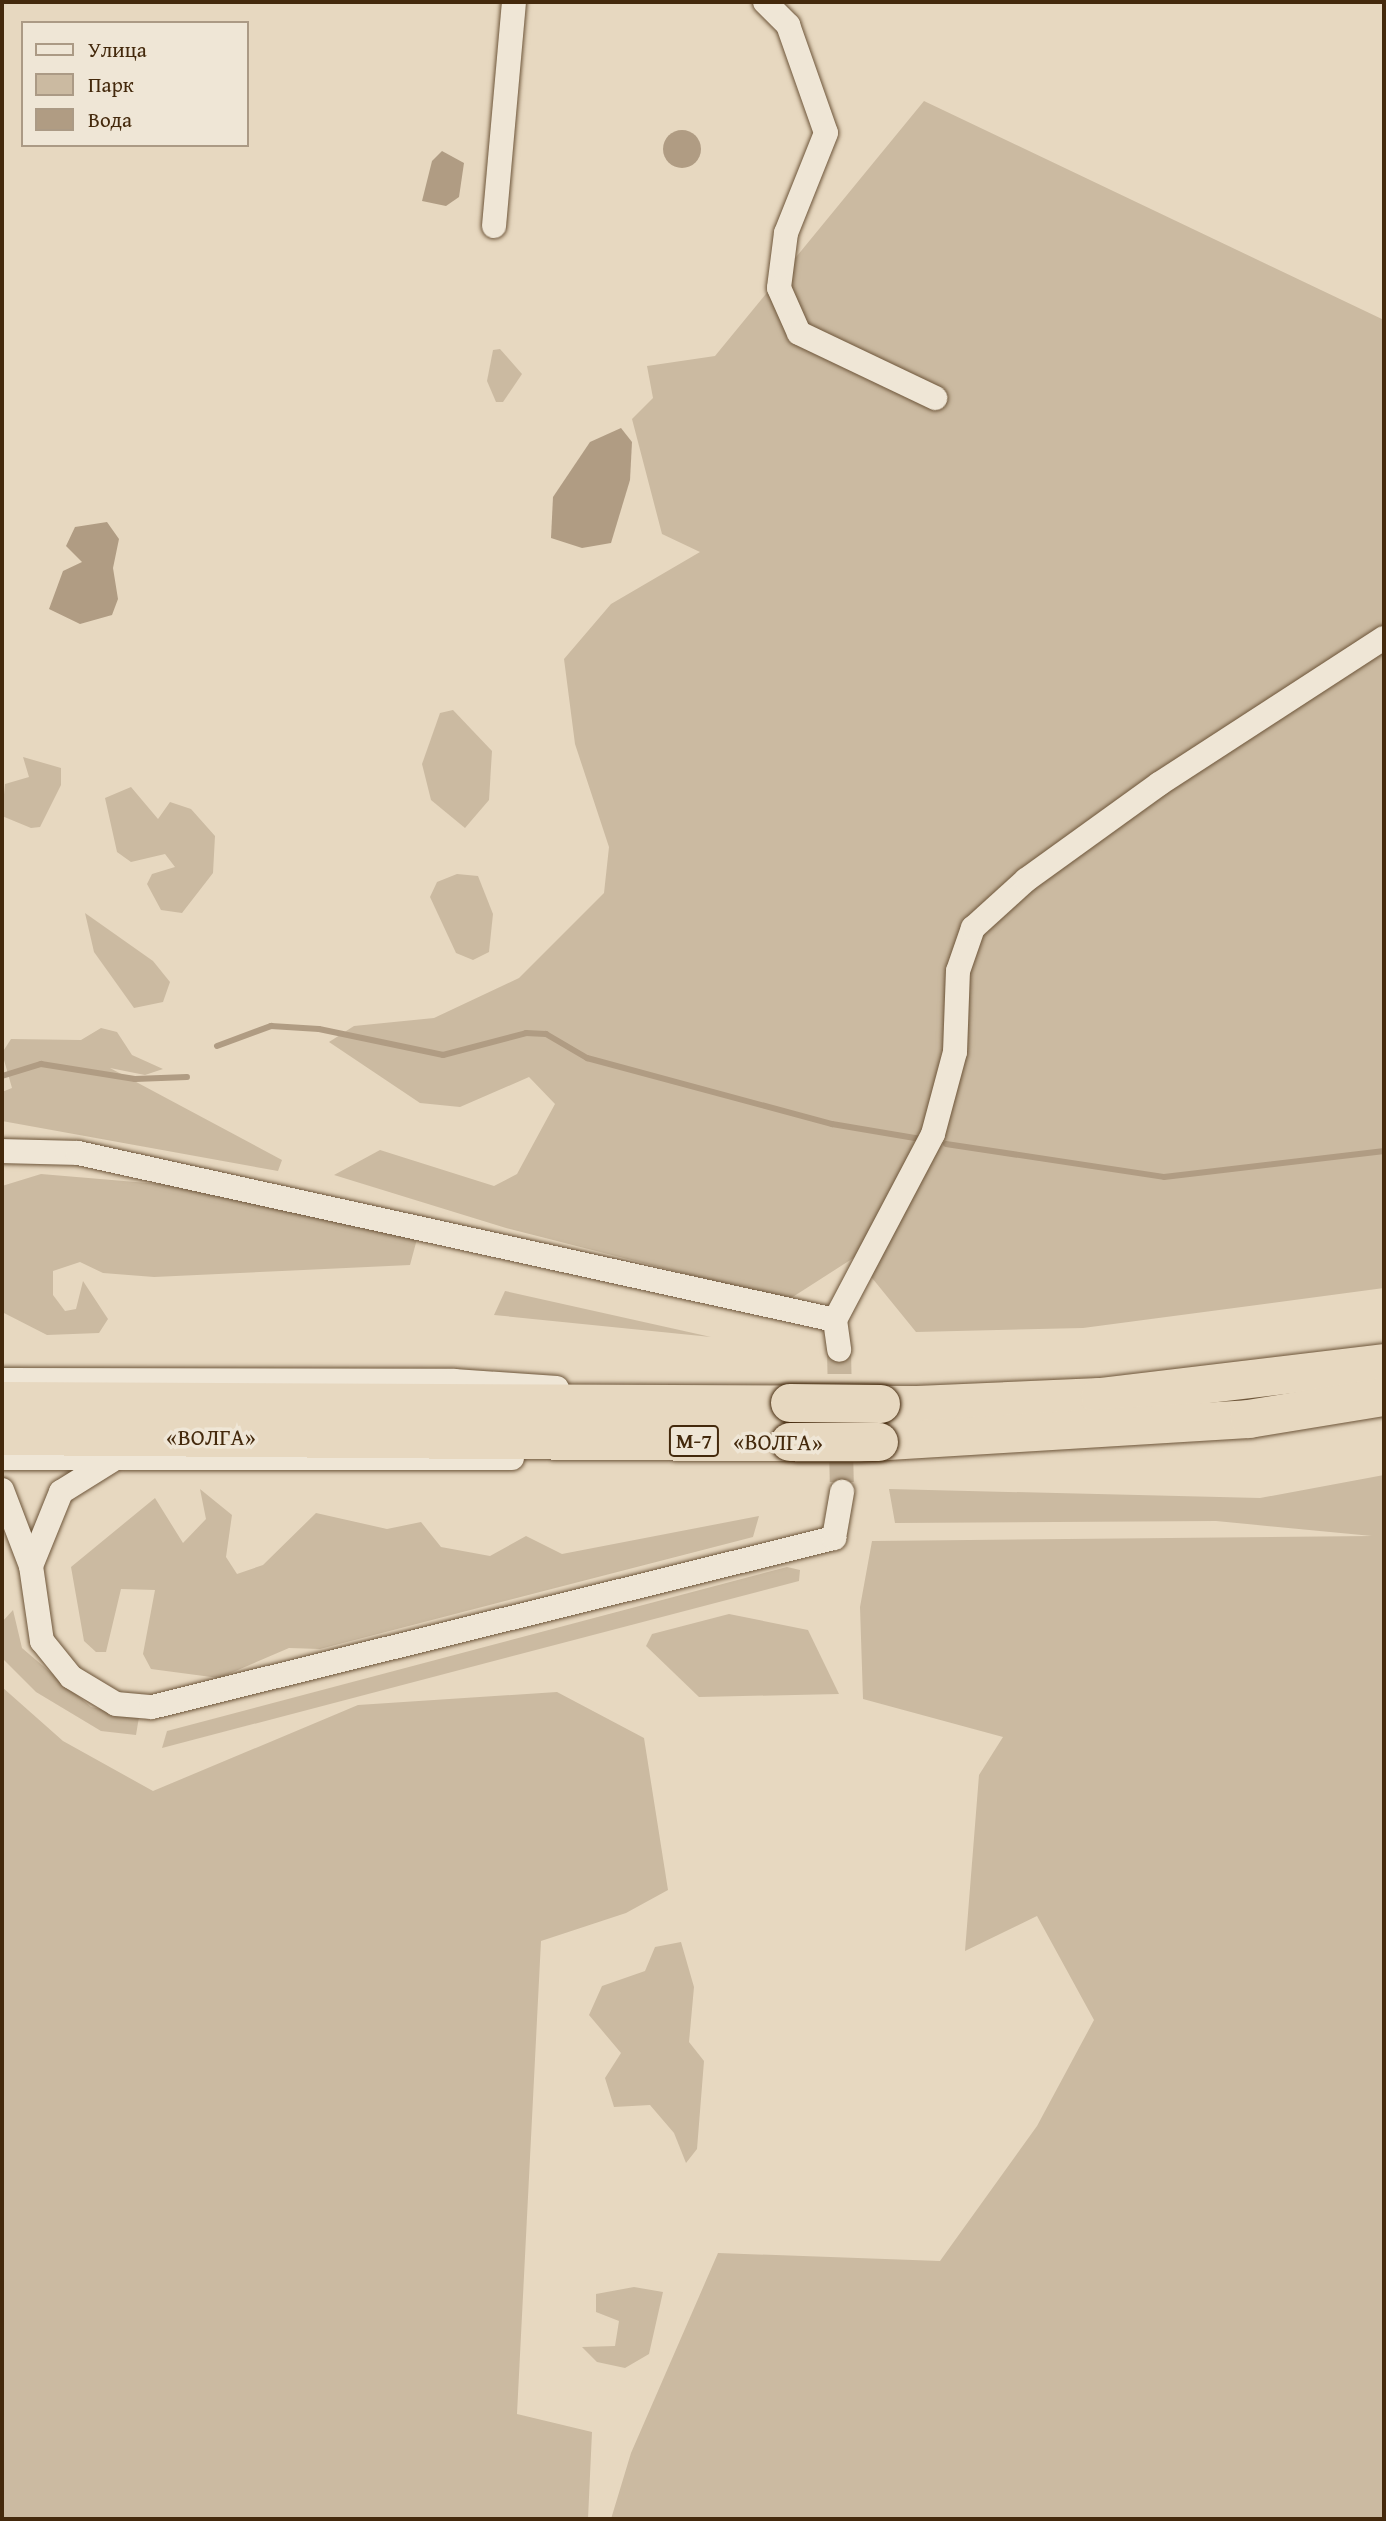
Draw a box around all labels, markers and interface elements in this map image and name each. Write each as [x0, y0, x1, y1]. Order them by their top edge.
legend [21, 21, 248, 147]
text: Улица [88, 34, 147, 65]
text: Парк [88, 69, 134, 100]
text: Вода [88, 104, 132, 135]
street label: «ВОЛГА» [166, 1423, 256, 1451]
road number: М-7 [668, 1424, 720, 1458]
street label: «ВОЛГА» [733, 1427, 823, 1457]

